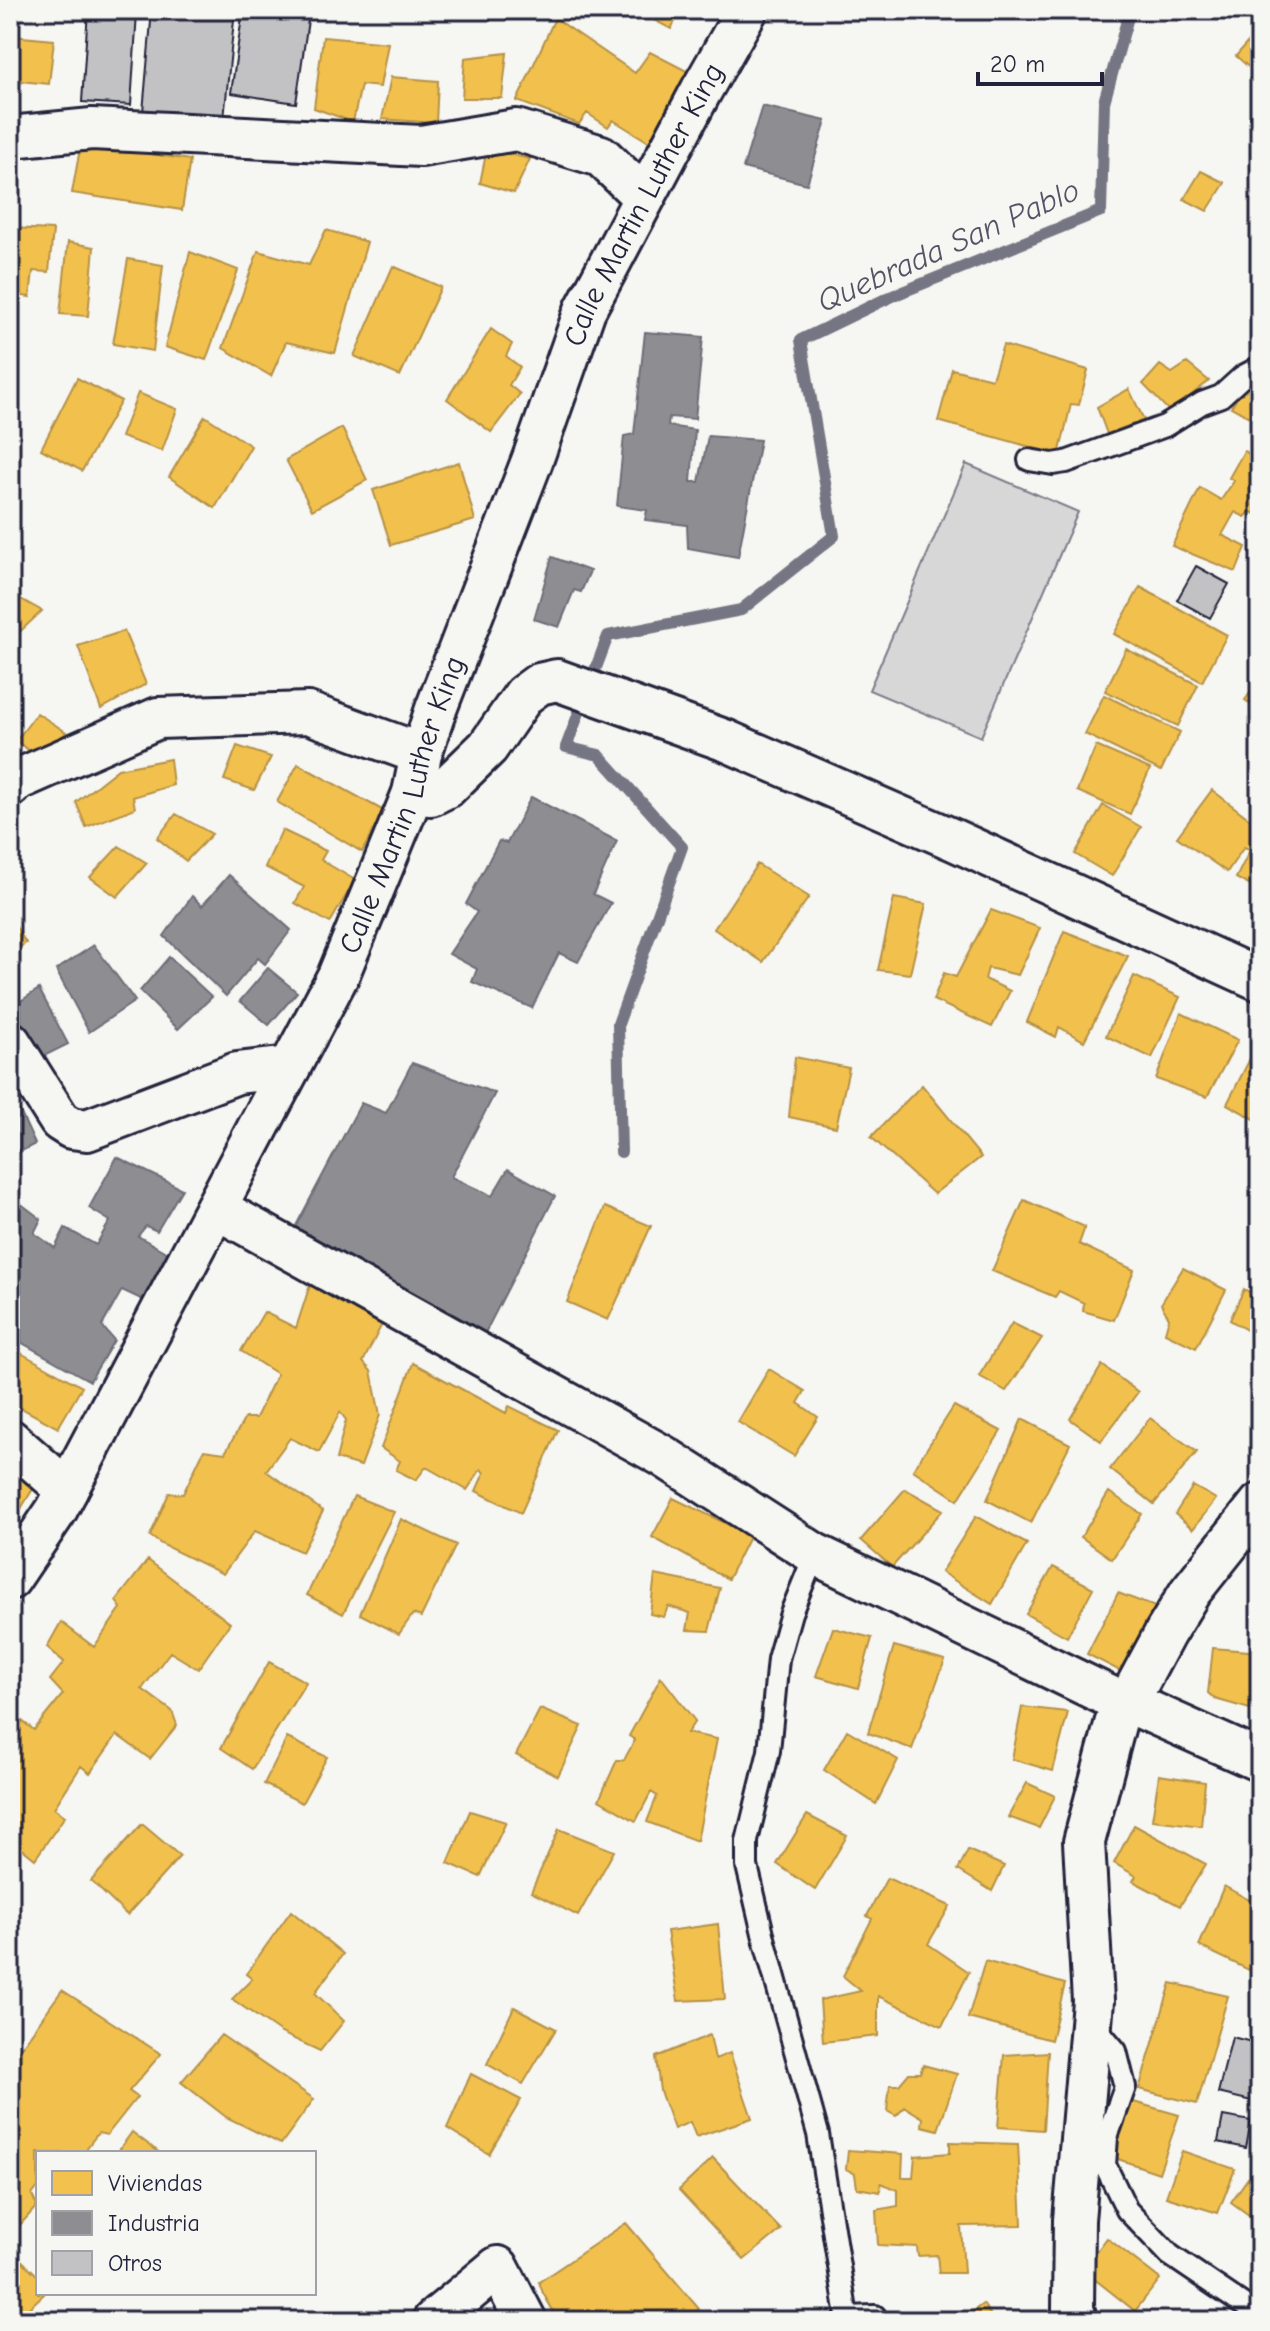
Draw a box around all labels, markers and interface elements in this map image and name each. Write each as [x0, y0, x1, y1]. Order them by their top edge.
scale bar [978, 36, 1102, 86]
text: 20 m [990, 50, 1045, 78]
street label: Calle Martin Luther King [557, 57, 731, 351]
water label: Quebrada San Pablo [811, 171, 1085, 320]
street label: Calle Martin Luther King [332, 651, 473, 959]
legend [36, 2151, 316, 2295]
text: Viviendas [108, 2169, 202, 2197]
text: Industria [108, 2209, 200, 2237]
text: Otros [108, 2249, 162, 2277]

